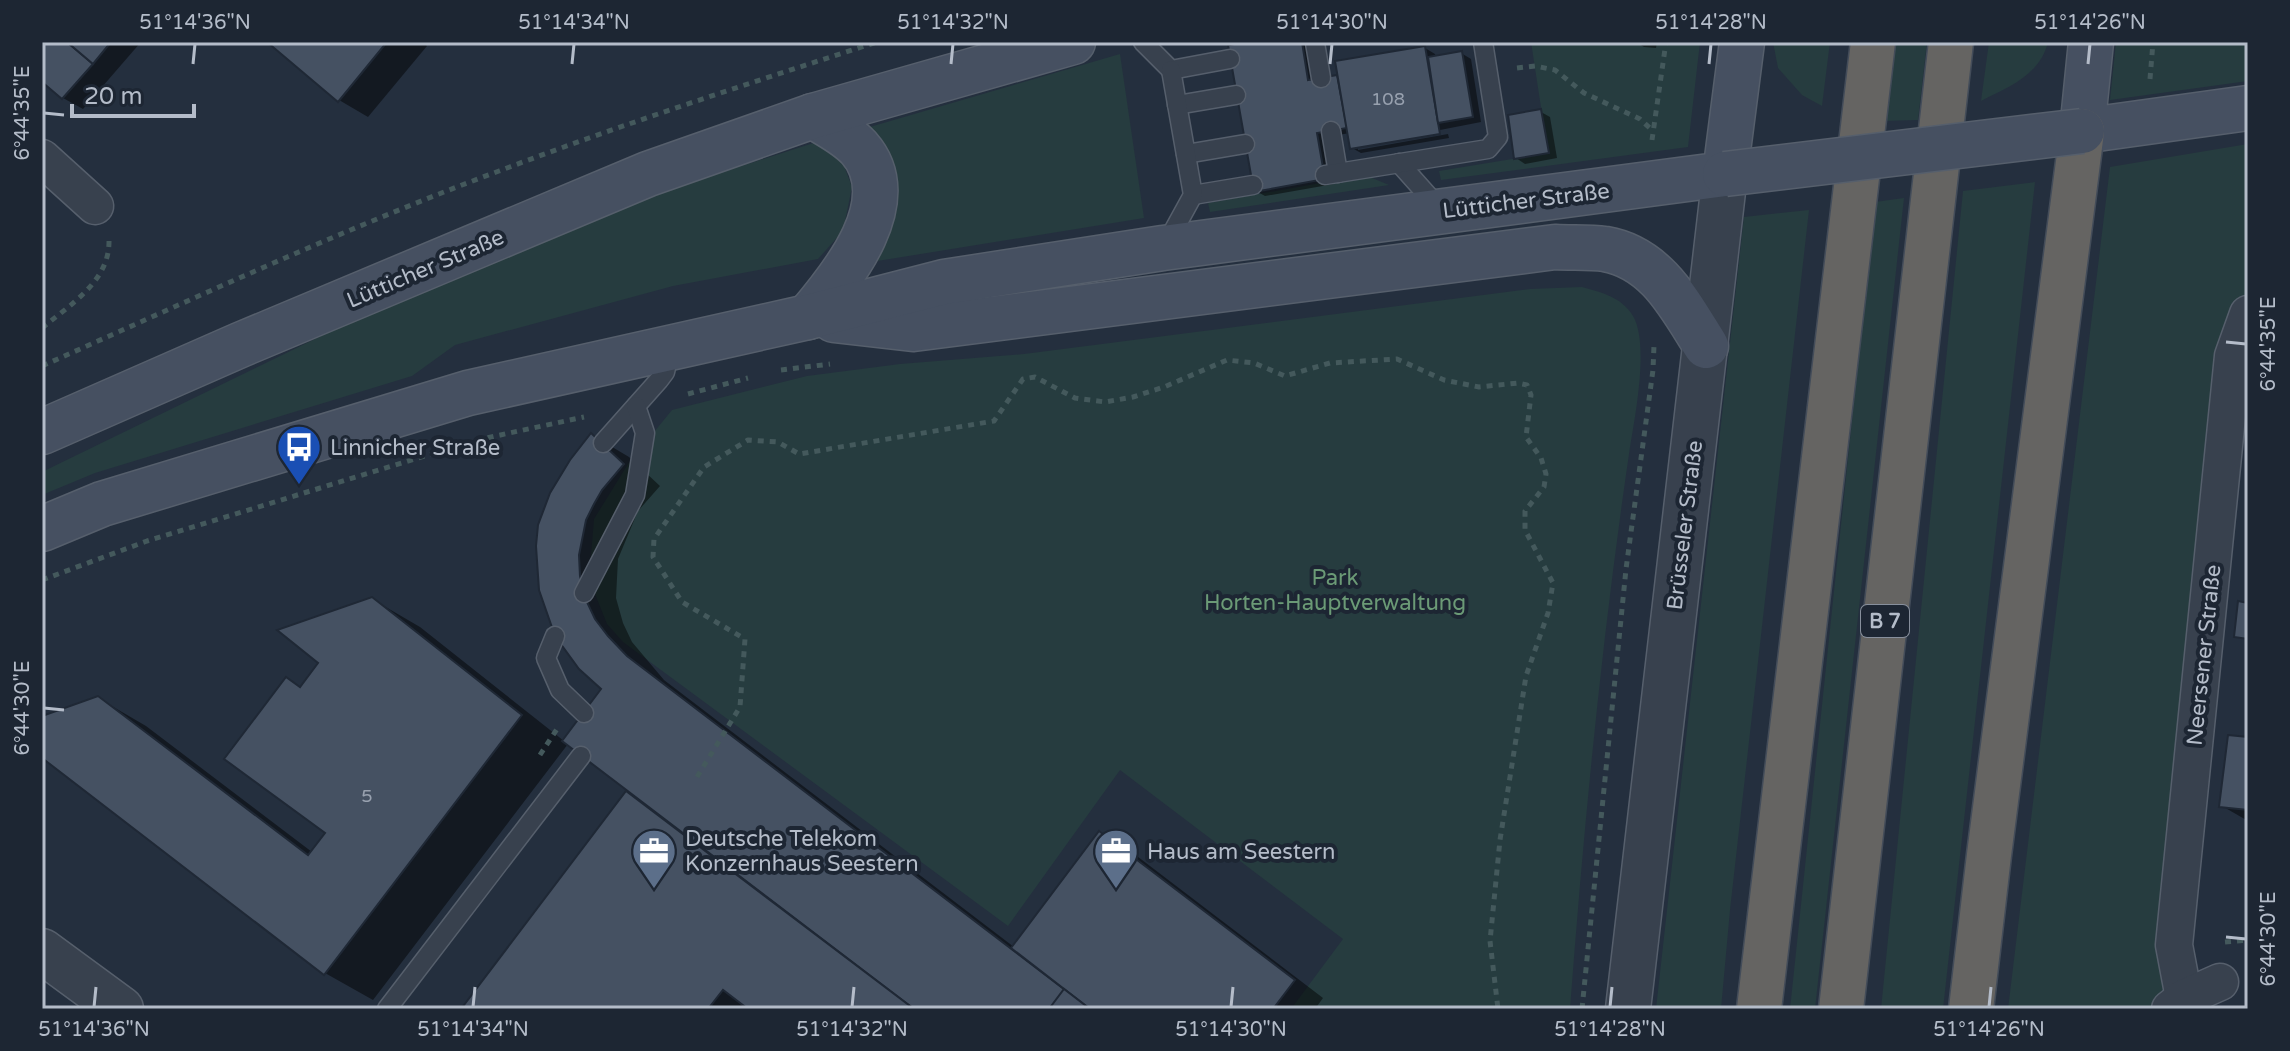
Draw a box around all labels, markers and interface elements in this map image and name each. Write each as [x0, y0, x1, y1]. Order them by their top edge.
text: 51°14'36"N [139, 11, 251, 35]
text: 51°14'34"N [518, 11, 630, 35]
text: 51°14'32"N [897, 11, 1009, 35]
text: 51°14'30"N [1276, 11, 1388, 35]
text: 51°14'28"N [1655, 11, 1767, 35]
text: 51°14'26"N [2034, 11, 2146, 35]
text: 6°44'35"E [11, 66, 35, 160]
scale bar [72, 68, 194, 118]
text: 20 m [84, 82, 142, 111]
house number: 108 [1371, 88, 1405, 110]
street label: Lütticher Straße [1441, 178, 1611, 224]
street label: Lütticher Straße [343, 224, 508, 314]
text: 6°44'35"E [2257, 297, 2281, 391]
bus stop icon: Linnicher Straße [275, 423, 323, 486]
place label: Linnicher Straße [330, 435, 500, 461]
street label: Brüsseler Straße [1662, 439, 1708, 611]
street label: Neersener Straße [2182, 563, 2226, 747]
park label: Park Horten-Hauptverwaltung [1204, 565, 1466, 616]
road number: B 7 [1861, 605, 1909, 637]
text: 6°44'30"E [11, 661, 35, 755]
house number: 5 [361, 785, 373, 807]
place label: Deutsche Telekom Konzernhaus Seestern [685, 826, 919, 877]
office icon: Deutsche Telekom Konzernhaus Seestern [630, 827, 678, 890]
office icon: Haus am Seestern [1092, 827, 1140, 890]
place label: Haus am Seestern [1147, 839, 1335, 865]
text: 6°44'30"E [2257, 892, 2281, 986]
text: 51°14'36"N [38, 1018, 150, 1042]
text: 51°14'34"N [417, 1018, 529, 1042]
text: 51°14'32"N [796, 1018, 908, 1042]
text: 51°14'30"N [1175, 1018, 1287, 1042]
text: 51°14'28"N [1554, 1018, 1666, 1042]
text: 51°14'26"N [1933, 1018, 2045, 1042]

